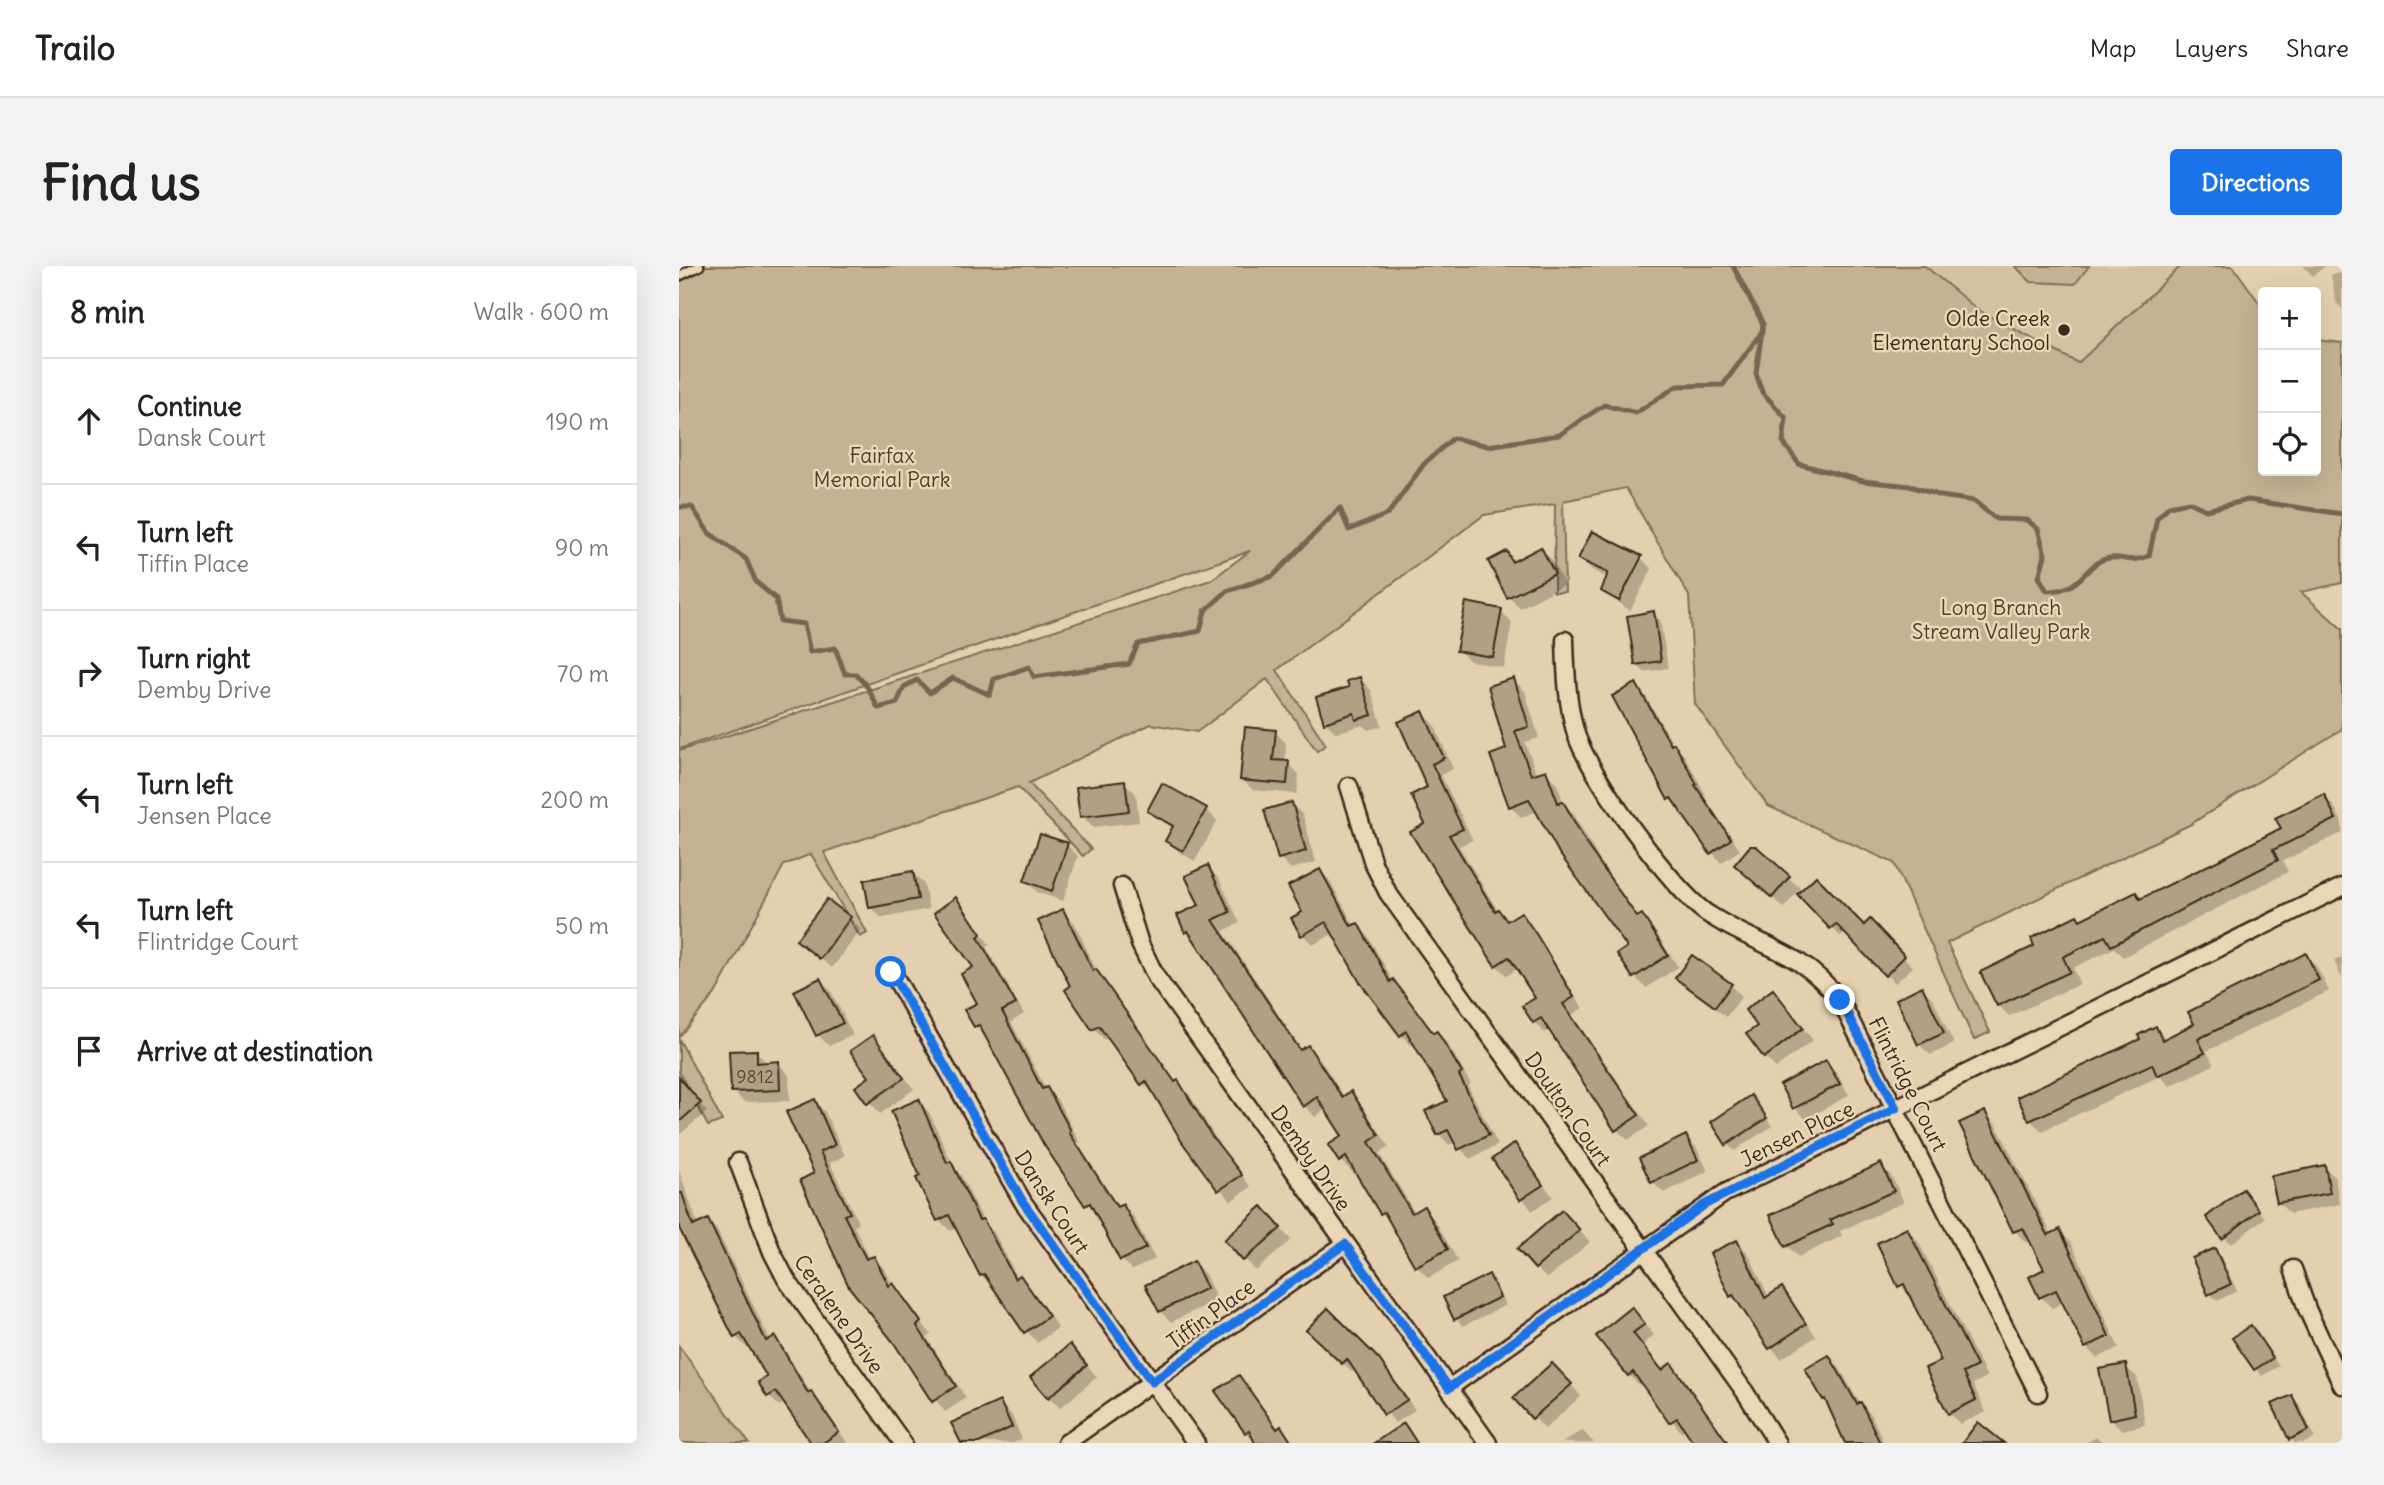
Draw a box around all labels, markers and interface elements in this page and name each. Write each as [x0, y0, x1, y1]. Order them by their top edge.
text: Trailo [35, 27, 115, 69]
text: Map [2090, 33, 2136, 63]
text: Layers [2174, 33, 2248, 63]
text: Share [2286, 33, 2349, 63]
button: Directions [2170, 149, 2342, 215]
text: Find us [42, 152, 200, 213]
map controls [2258, 287, 2321, 476]
button: + [2258, 287, 2321, 350]
text: 8 min [70, 293, 145, 331]
text: Walk · 600 m [474, 297, 609, 326]
place label: Olde Creek Elementary School [1873, 305, 2050, 356]
marker: Olde Creek Elementary School [2056, 322, 2072, 338]
button: − [2258, 350, 2321, 413]
text: Continue [137, 390, 242, 423]
icon: ahead [70, 402, 108, 440]
text: 190 m [546, 407, 609, 436]
button: locate [2258, 413, 2321, 476]
text: Dansk Court [137, 423, 266, 452]
park label: Fairfax Memorial Park [814, 442, 950, 493]
text: Turn left [137, 516, 233, 549]
icon: left [70, 528, 108, 566]
text: 90 m [555, 533, 609, 562]
text: Tiffin Place [137, 549, 249, 578]
park label: Long Branch Stream Valley Park [1912, 594, 2090, 645]
text: Turn right [137, 642, 250, 675]
icon: right [70, 654, 108, 692]
text: 70 m [557, 659, 609, 688]
text: Demby Drive [137, 675, 272, 704]
text: Turn left [137, 768, 233, 801]
icon: left [70, 780, 108, 818]
text: 200 m [540, 785, 609, 814]
text: Jensen Place [137, 801, 272, 830]
text: Turn left [137, 894, 233, 927]
icon: left [70, 906, 108, 944]
text: 50 m [555, 911, 609, 940]
text: Flintridge Court [137, 927, 298, 956]
route start [875, 956, 906, 987]
route end [1824, 984, 1855, 1015]
street label: Flintridge Court [1863, 1012, 1953, 1156]
icon: arrive [70, 1032, 108, 1070]
text: Arrive at destination [137, 1035, 373, 1068]
street label: Doulton Court [1519, 1047, 1617, 1171]
house number: 9812 [736, 1065, 774, 1088]
street label: Jensen Place [1736, 1095, 1858, 1173]
street label: Demby Drive [1265, 1100, 1357, 1216]
street label: Dansk Court [1009, 1145, 1095, 1259]
street label: Ceralene Drive [788, 1249, 890, 1379]
street label: Tiffin Place [1162, 1273, 1260, 1355]

